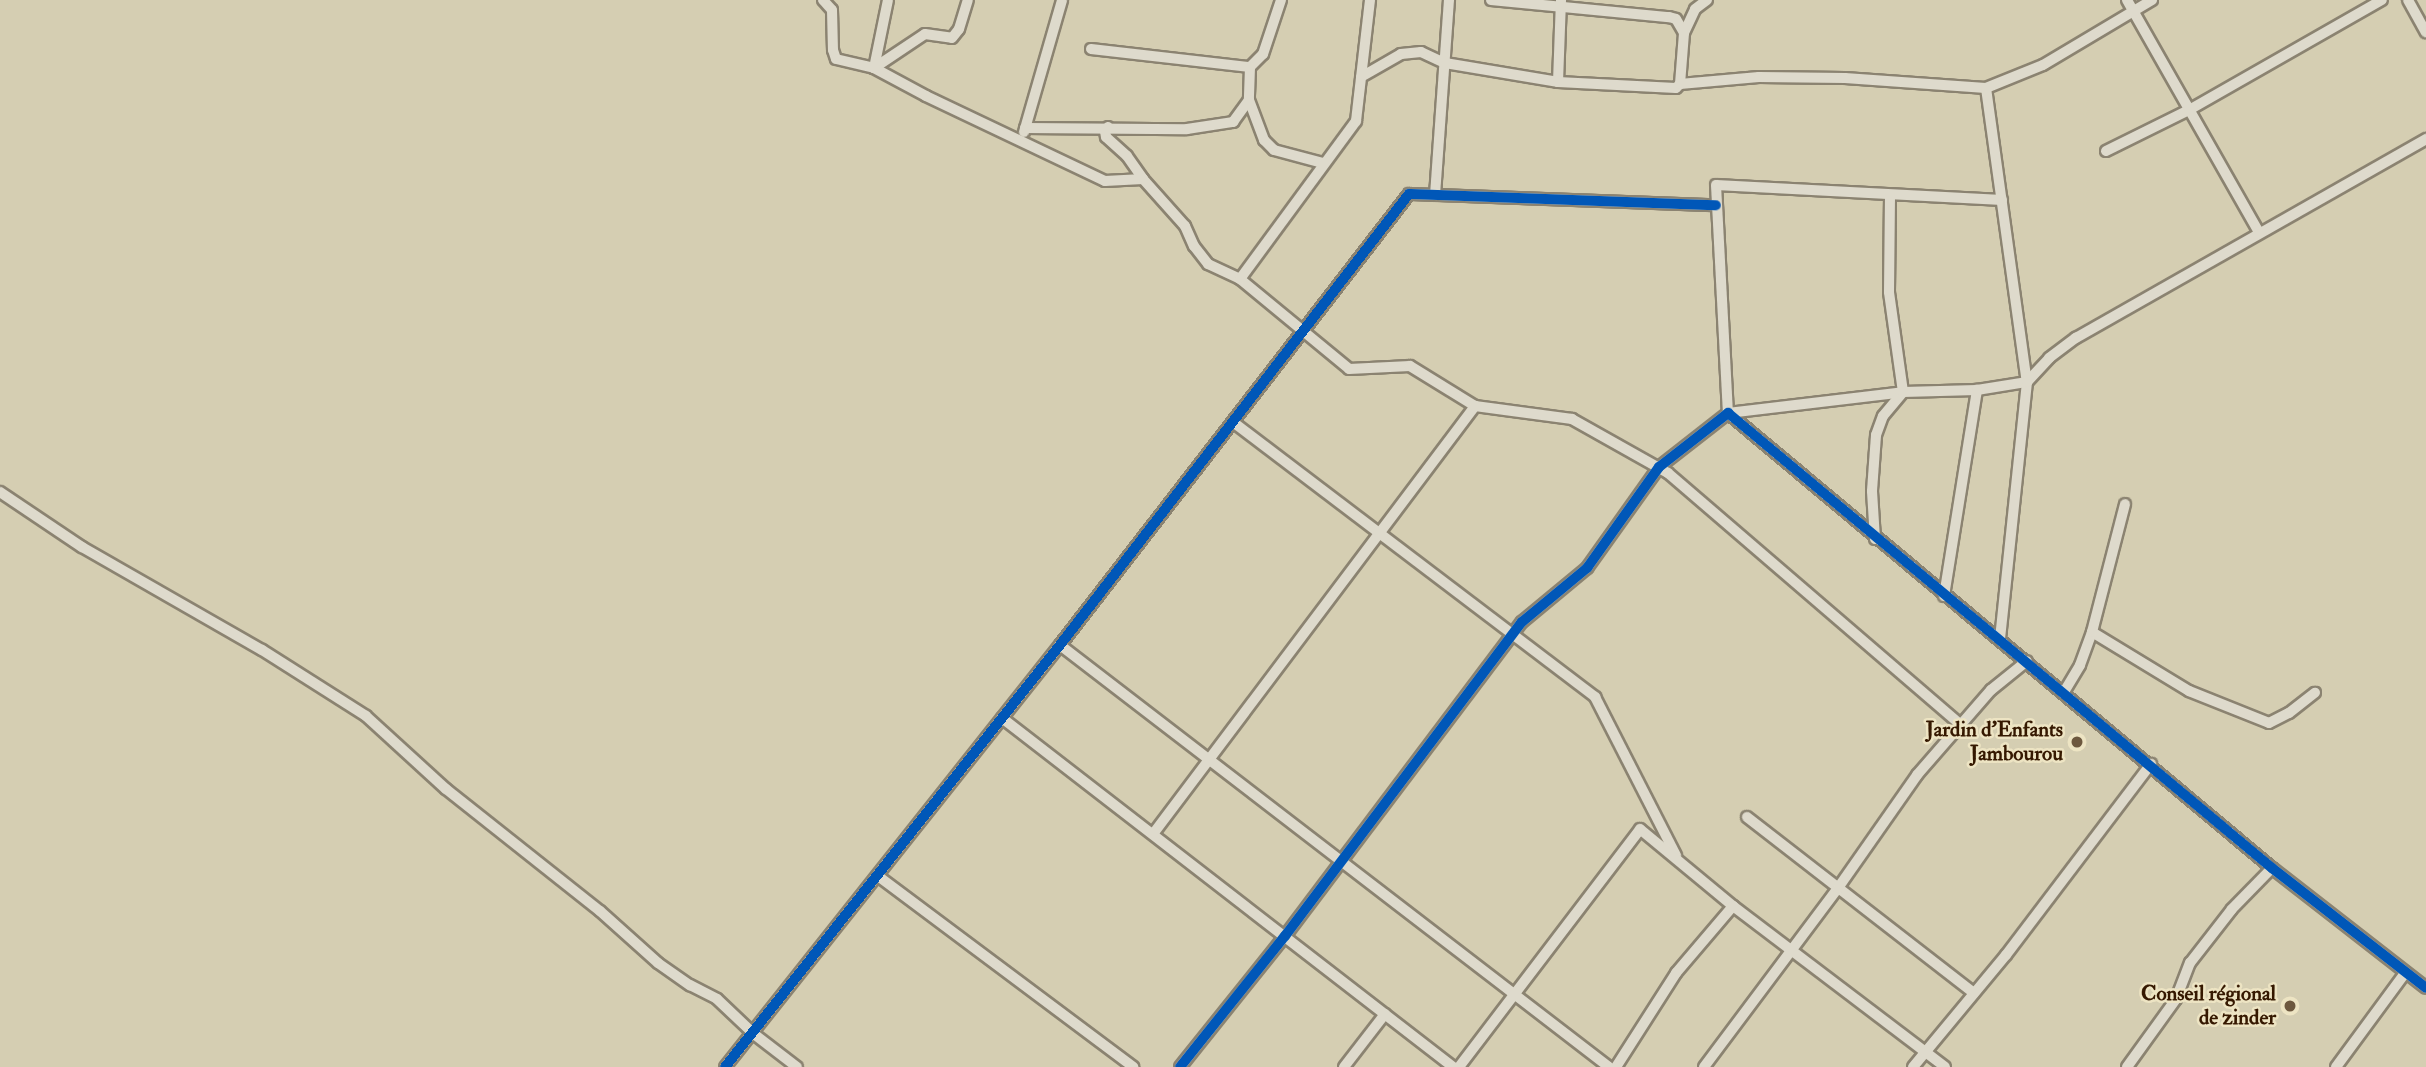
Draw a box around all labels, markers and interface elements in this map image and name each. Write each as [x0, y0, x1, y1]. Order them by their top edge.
place label: Jardin d'Enfants Jambourou [1926, 717, 2063, 767]
marker: Jardin d'Enfants Jambourou [2069, 734, 2085, 750]
place label: Conseil régional de zinder [2141, 981, 2276, 1031]
marker: Conseil régional de zinder [2282, 998, 2298, 1014]

